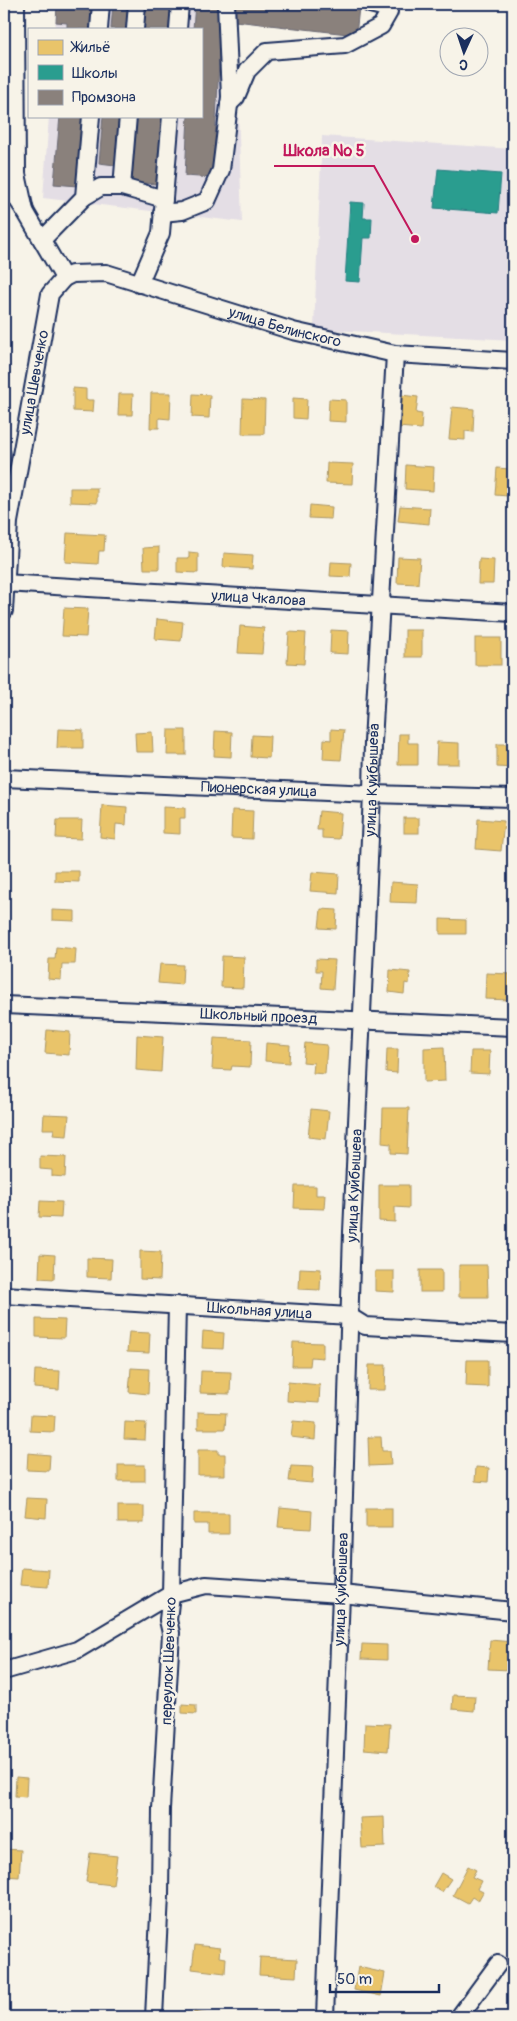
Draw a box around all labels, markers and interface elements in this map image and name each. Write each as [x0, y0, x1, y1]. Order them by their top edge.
legend [28, 28, 202, 118]
north arrow [440, 28, 490, 78]
text: Жильё [70, 38, 111, 57]
text: С [458, 56, 468, 73]
text: Школы [72, 64, 118, 83]
text: Промзона [72, 88, 136, 107]
callout: Школа № 5 [274, 135, 374, 166]
text: Школа № 5 [283, 141, 365, 161]
street label: улица Белинского [226, 302, 343, 351]
street label: улица Шевченко [15, 329, 53, 437]
street label: улица Чкалова [210, 586, 306, 610]
street label: улица Куйбышева [361, 723, 384, 838]
street label: Пионерская улица [200, 777, 317, 801]
street label: Школьный проезд [200, 1004, 318, 1028]
street label: улица Куйбышева [342, 1128, 366, 1244]
street label: Школьная улица [207, 1298, 313, 1323]
street label: улица Куйбышева [330, 1532, 352, 1647]
street label: переулок Шевченко [157, 1597, 181, 1725]
scale bar [330, 1961, 438, 1993]
text: 50 m [337, 1970, 372, 1989]

